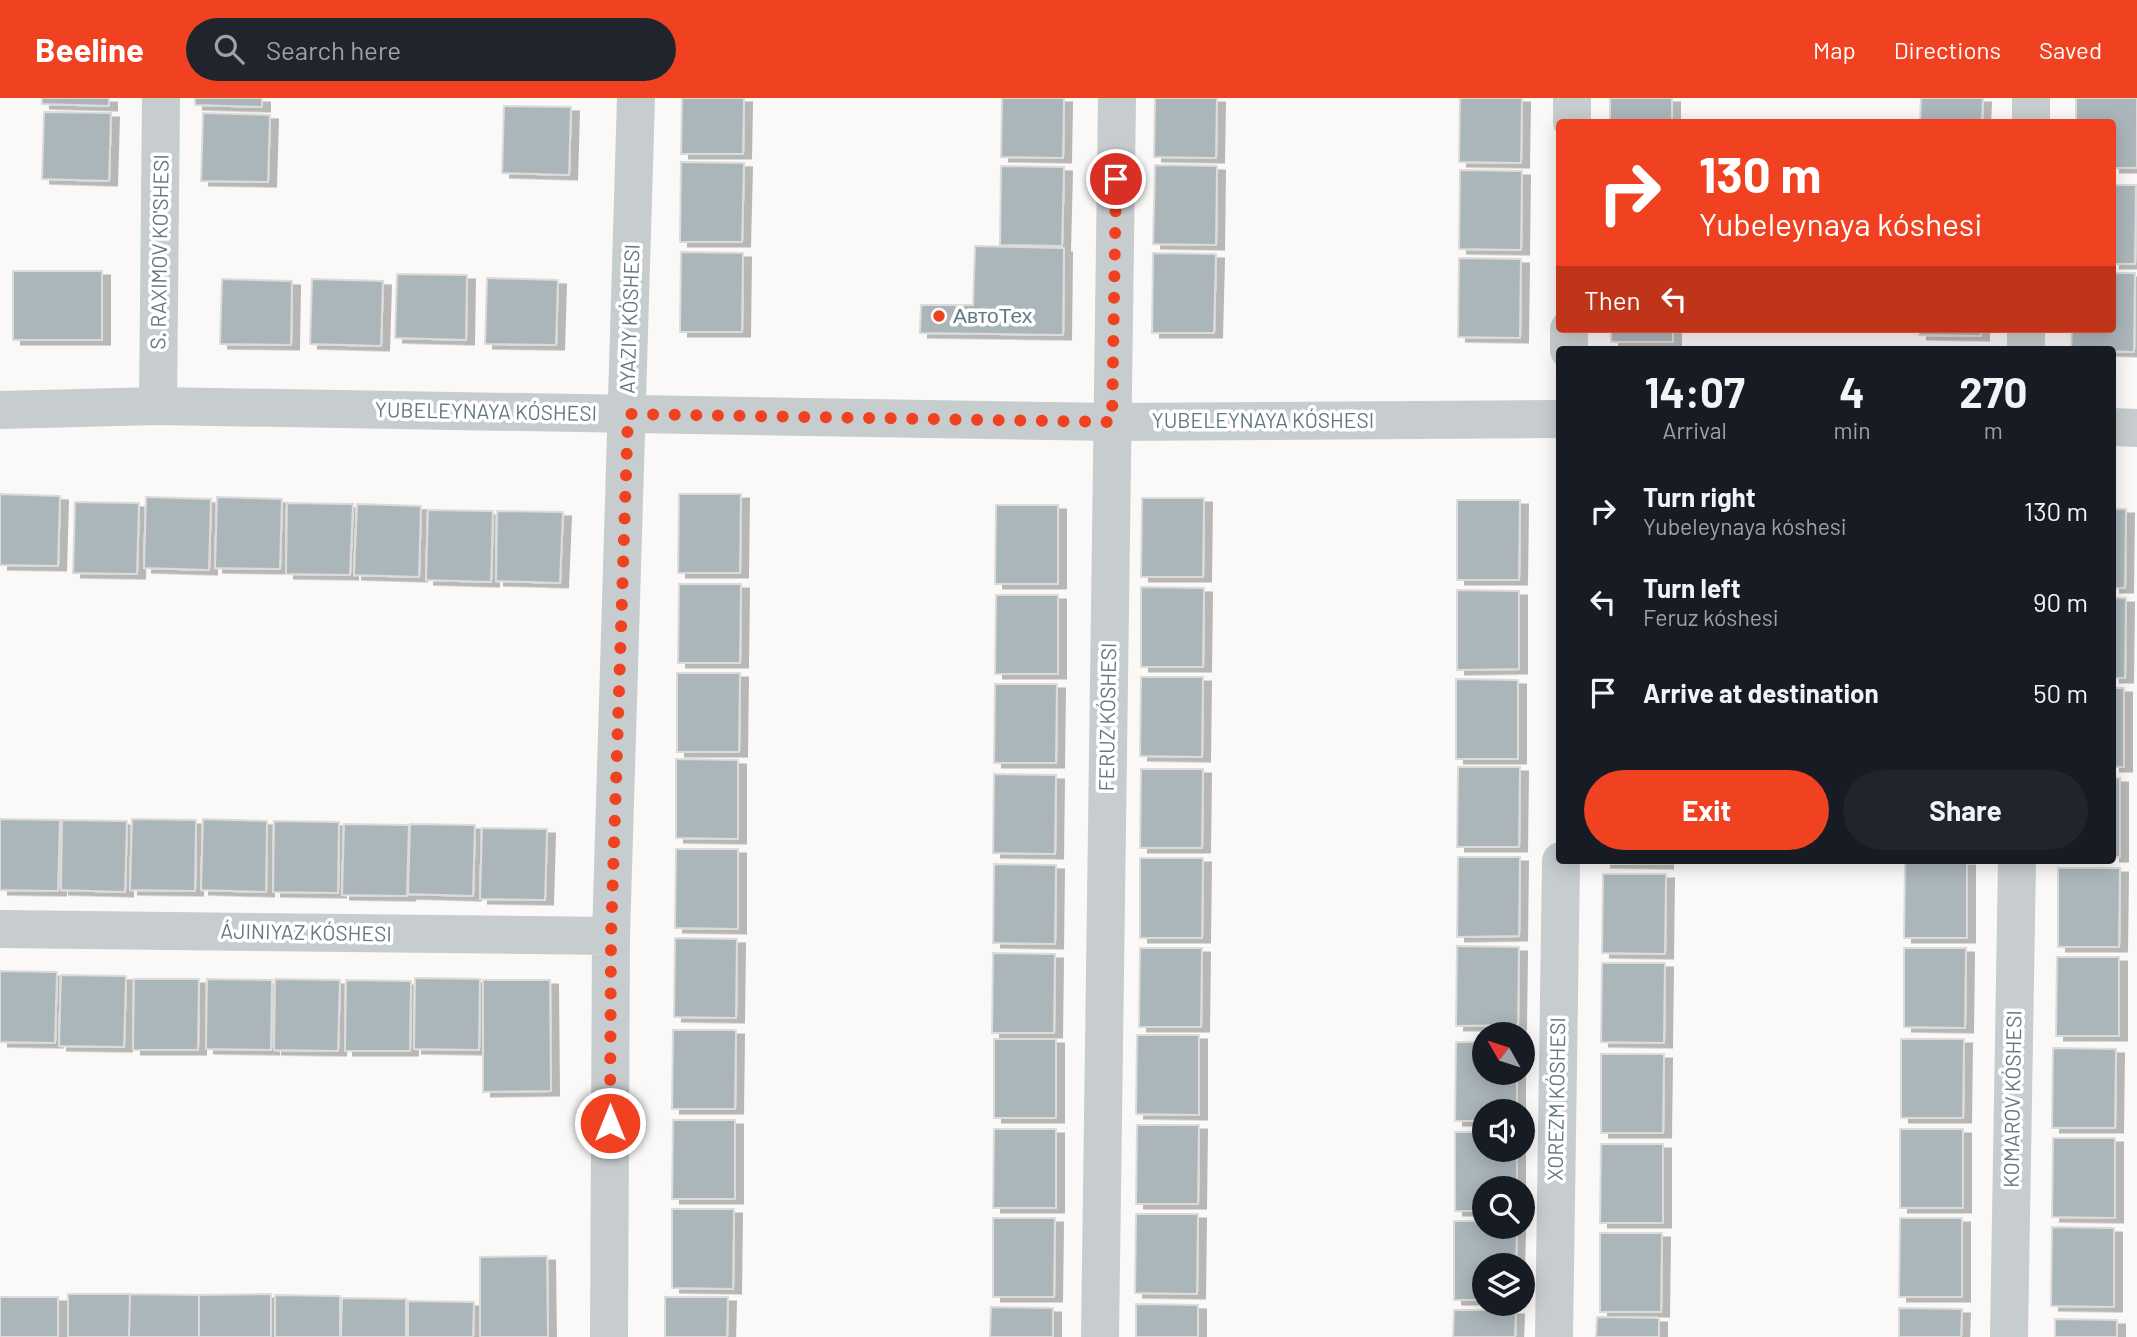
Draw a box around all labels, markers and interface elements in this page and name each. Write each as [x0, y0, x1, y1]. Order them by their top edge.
search box [186, 18, 676, 81]
text: Beeline [35, 29, 144, 69]
icon: search [210, 30, 248, 68]
text: Search here [266, 34, 401, 65]
text: Map [1813, 35, 1856, 64]
text: Directions [1894, 35, 2001, 64]
text: Saved [2039, 35, 2102, 64]
text: 130 m [1699, 144, 1821, 203]
icon: right [1584, 147, 1675, 238]
pin [1086, 149, 1146, 209]
street label: S. RAXIMOV KO'SHESI [144, 154, 173, 350]
icon: arrive [1097, 160, 1135, 198]
text: Yubeleynaya kóshesi [1699, 204, 1982, 242]
street label: AYAZIY KÓSHESI [613, 244, 644, 394]
icon: left [1655, 280, 1693, 318]
text: Then [1584, 284, 1641, 315]
place label: АвтоТех [953, 302, 1033, 327]
marker: АвтоТех [931, 308, 947, 324]
text: 14:07 [1645, 366, 1745, 416]
text: 4 [1839, 366, 1865, 416]
text: 270 [1959, 366, 2027, 416]
street label: YUBELEYNAYA KÓSHESI [375, 396, 597, 425]
street label: YUBELEYNAYA KÓSHESI [1152, 407, 1374, 432]
text: Arrival [1663, 416, 1727, 444]
text: min [1833, 416, 1871, 444]
text: m [1984, 416, 2003, 444]
text: Turn right [1643, 481, 1756, 512]
icon: right [1584, 492, 1622, 530]
text: 130 m [2024, 495, 2088, 526]
text: Yubeleynaya kóshesi [1643, 512, 1847, 540]
text: Turn left [1643, 572, 1741, 603]
icon: left [1584, 583, 1622, 621]
text: 90 m [2033, 586, 2088, 617]
text: Feruz kóshesi [1643, 603, 1779, 631]
street label: FERUZ KÓSHESI [1093, 642, 1120, 792]
icon: arrive [1584, 674, 1622, 712]
text: Arrive at destination [1643, 677, 1879, 708]
text: 50 m [2033, 677, 2088, 708]
button: Exit [1584, 770, 1829, 850]
button: Share [1843, 770, 2088, 850]
street label: ÁJINIYAZ KÓSHESI [220, 918, 392, 945]
street label: KOMAROV KÓSHESI [1997, 1010, 2026, 1188]
street label: XOREZM KÓSHESI [1542, 1017, 1569, 1181]
north arrow [1472, 1022, 1535, 1085]
map controls [1472, 1022, 1535, 1316]
position arrow [573, 1086, 647, 1160]
button: sound [1472, 1099, 1535, 1162]
button: search [1472, 1176, 1535, 1239]
button: layers [1472, 1253, 1535, 1316]

